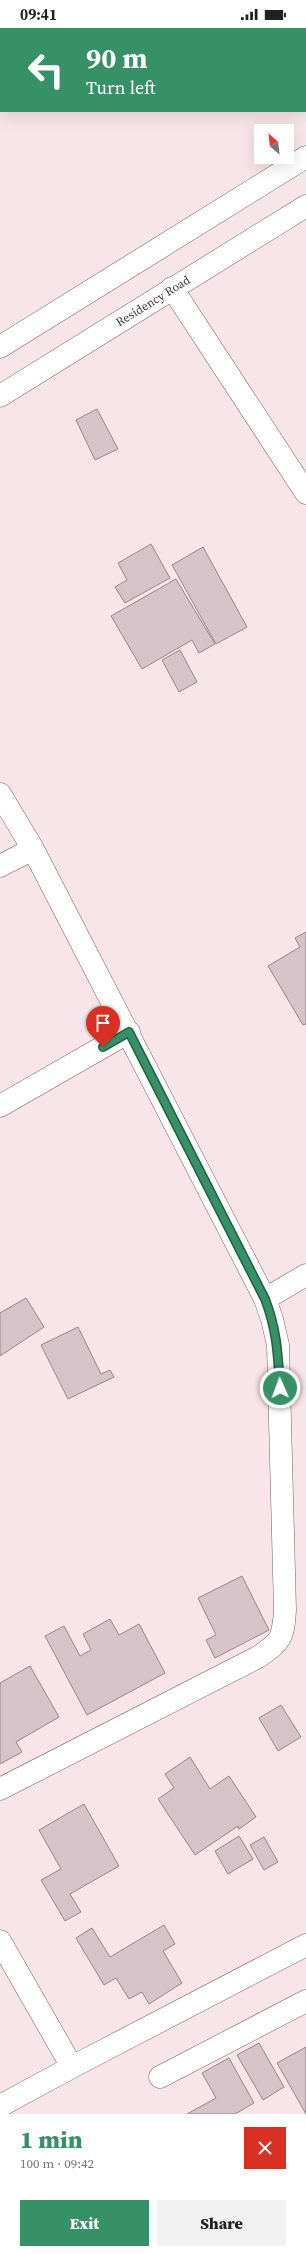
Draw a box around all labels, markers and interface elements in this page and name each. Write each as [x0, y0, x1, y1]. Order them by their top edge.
text: 09:41 [20, 4, 57, 25]
text: 90 m [86, 39, 148, 77]
icon: left [20, 44, 72, 96]
text: Turn left [86, 75, 156, 100]
north arrow [254, 124, 294, 164]
map controls [254, 124, 294, 164]
street label: Residency Road [113, 272, 193, 330]
pin [86, 1006, 120, 1047]
icon: arrive [92, 1012, 114, 1034]
position arrow [259, 1367, 301, 1409]
text: 1 min [20, 2123, 83, 2156]
button: close [244, 2127, 286, 2169]
text: 100 m · 09:42 [20, 2155, 94, 2172]
button: Exit [20, 2200, 149, 2246]
button: Share [157, 2200, 286, 2246]

